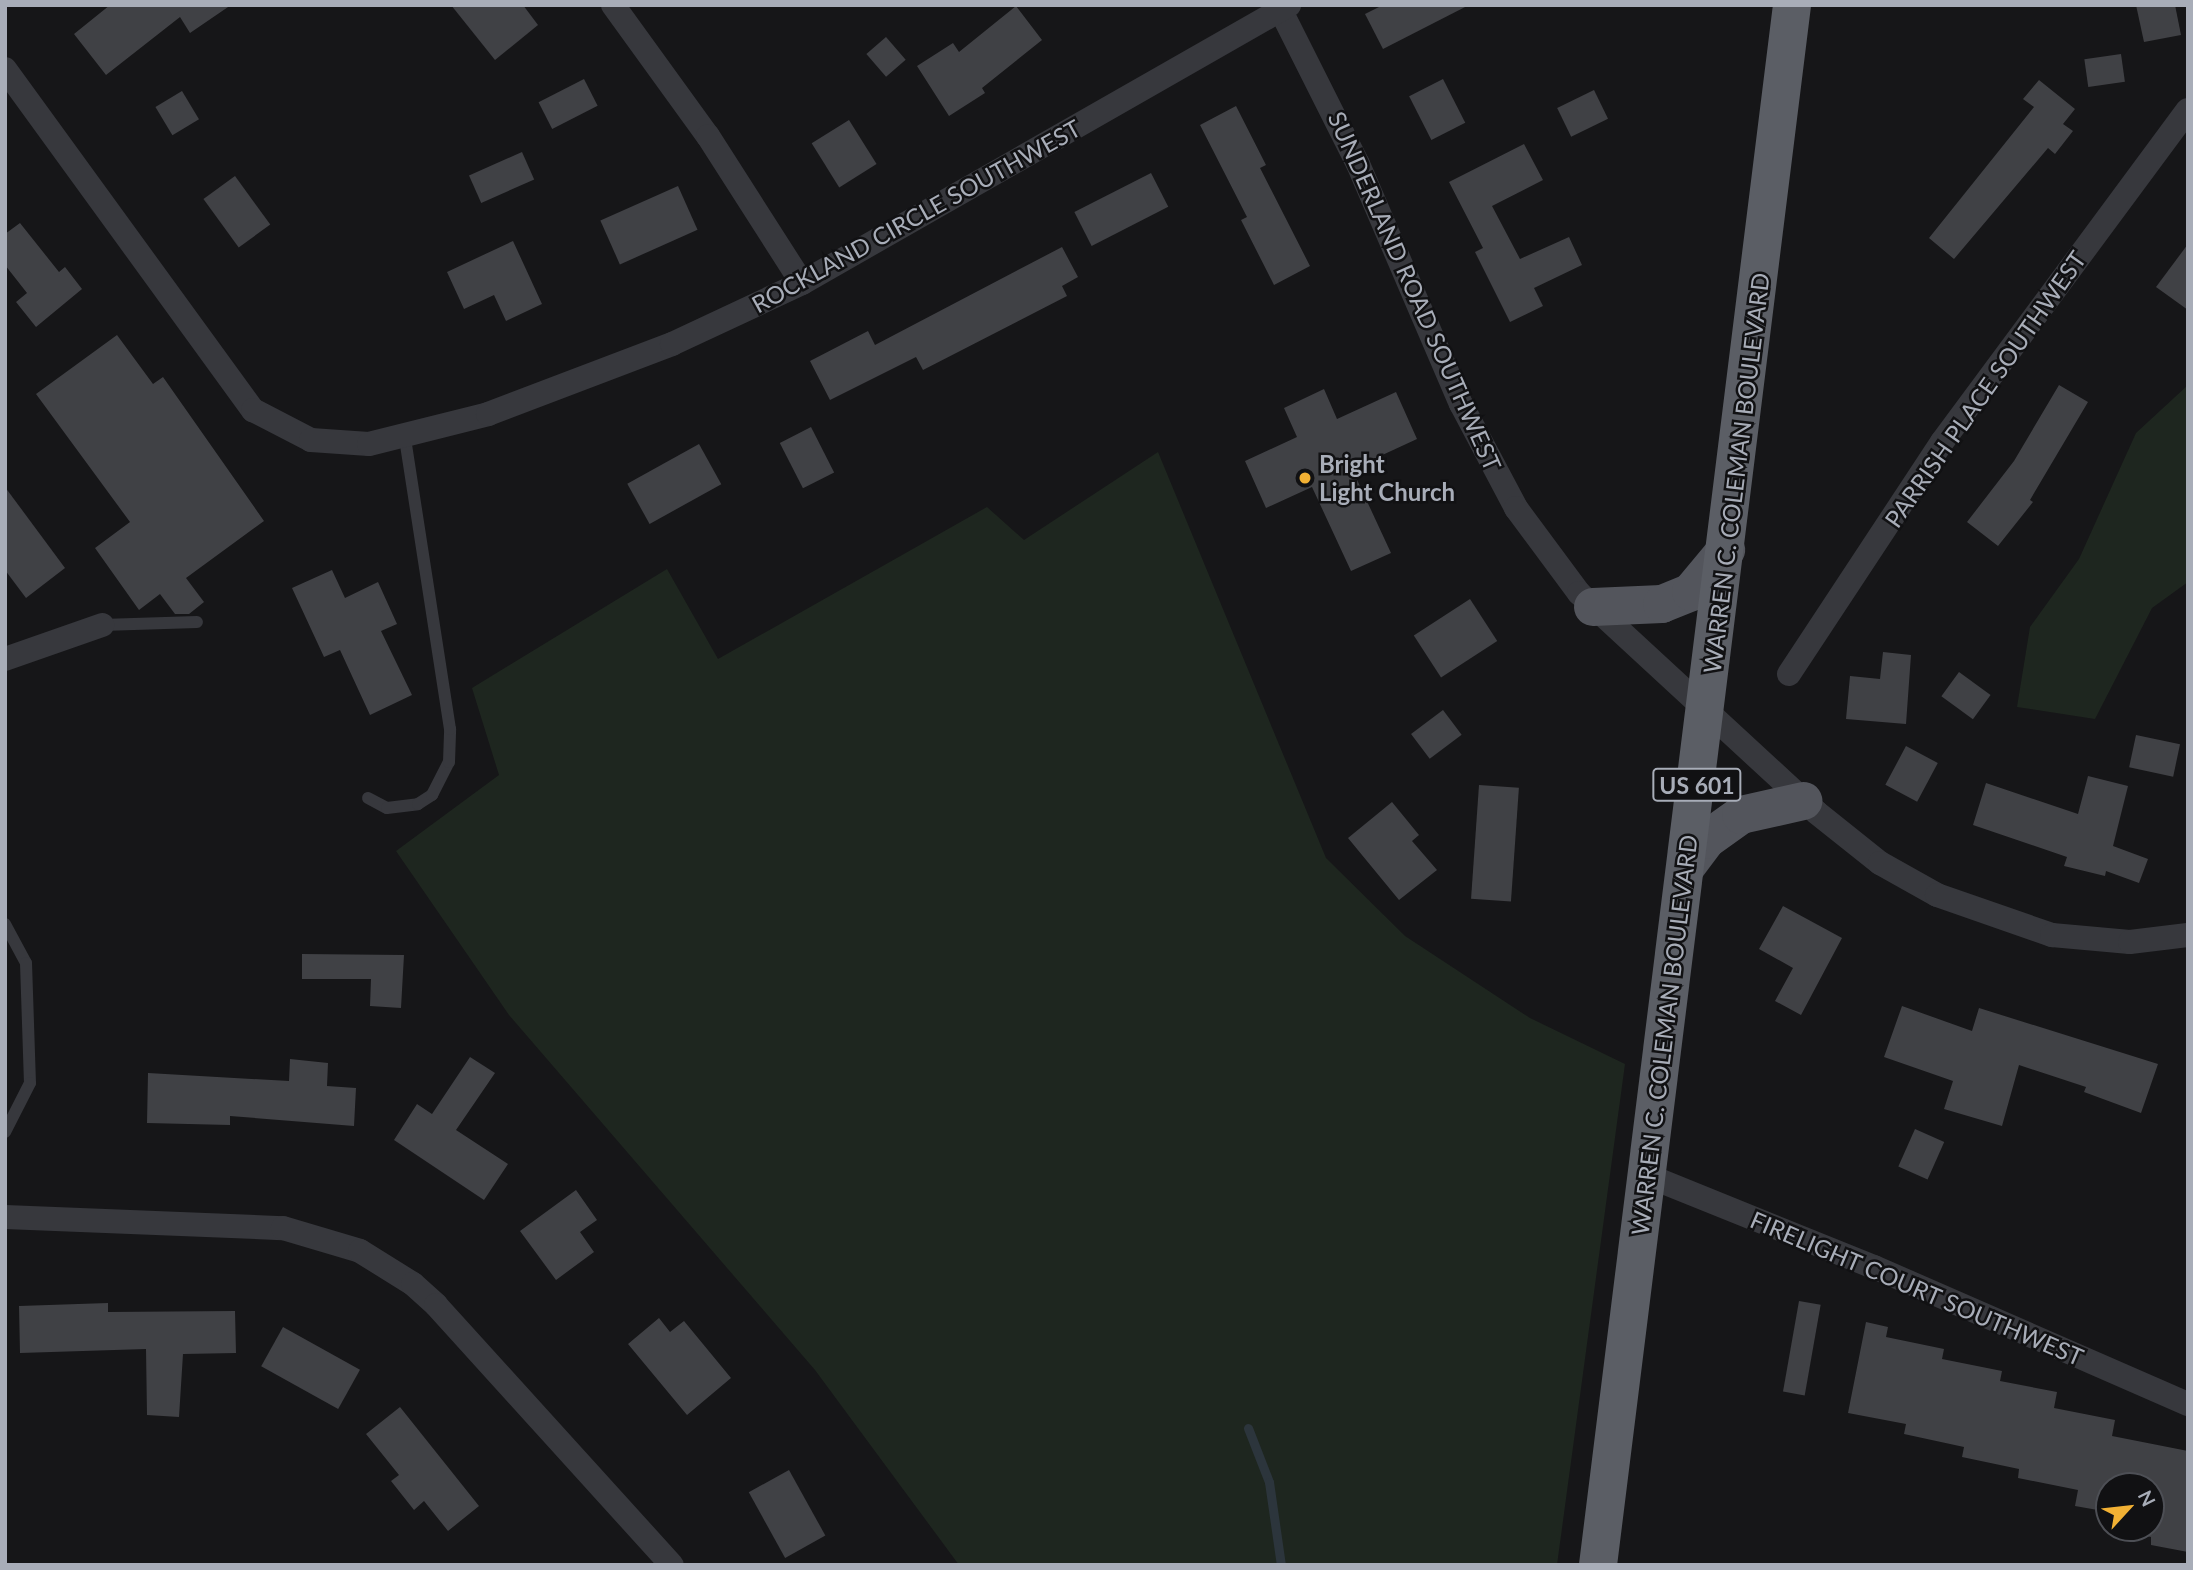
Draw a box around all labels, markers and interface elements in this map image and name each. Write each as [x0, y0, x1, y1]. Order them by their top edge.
street label: SUNDERLAND ROAD SOUTHWEST [1323, 107, 1507, 475]
street label: ROCKLAND CIRCLE SOUTHWEST [747, 113, 1085, 319]
street label: PARRISH PLACE SOUTHWEST [1878, 245, 2092, 533]
street label: WARREN C. COLEMAN BOULEVARD [1697, 271, 1775, 675]
place label: Bright Light Church [1319, 450, 1455, 506]
marker: Bright Light Church [1297, 470, 1313, 486]
road number: US 601 [1652, 765, 1742, 804]
street label: WARREN C. COLEMAN BOULEVARD [1625, 833, 1703, 1237]
street label: FIRELIGHT COURT SOUTHWEST [1746, 1204, 2088, 1372]
north arrow [2095, 1472, 2165, 1542]
text: N [2134, 1486, 2161, 1510]

